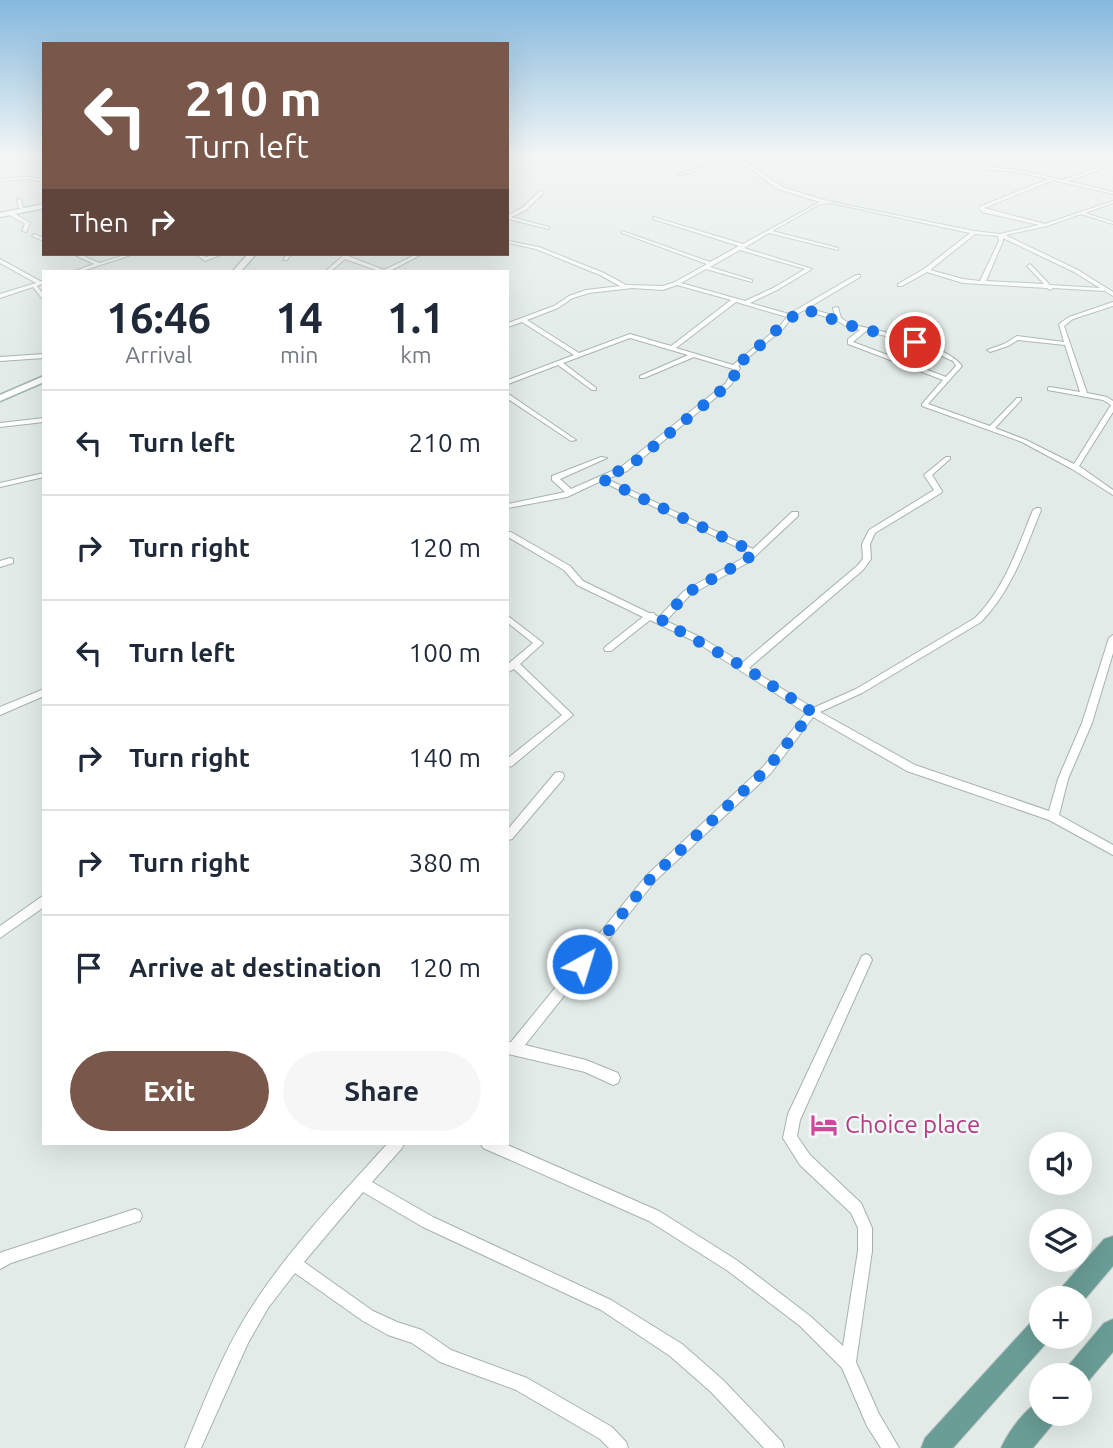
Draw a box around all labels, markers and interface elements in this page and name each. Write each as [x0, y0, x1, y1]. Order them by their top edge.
icon: left [70, 70, 161, 161]
text: 210 m [185, 70, 322, 125]
text: Turn left [185, 128, 309, 164]
icon: right [143, 203, 181, 241]
text: Then [70, 208, 129, 237]
text: 16:46 [106, 294, 211, 341]
text: 14 [275, 294, 323, 341]
text: 1.1 [387, 294, 445, 341]
pin [885, 312, 945, 372]
icon: arrive [896, 323, 934, 361]
text: Arrival [125, 342, 192, 367]
text: min [280, 342, 318, 367]
text: km [400, 342, 432, 367]
icon: left [70, 424, 108, 462]
text: Turn left [129, 428, 235, 457]
text: 210 m [409, 428, 481, 457]
icon: right [70, 529, 108, 567]
text: Turn right [129, 533, 250, 562]
text: 120 m [409, 533, 481, 562]
icon: left [70, 634, 108, 672]
text: Turn left [129, 638, 235, 667]
text: 100 m [409, 638, 481, 667]
icon: right [70, 739, 108, 777]
text: Turn right [129, 743, 250, 772]
text: 140 m [409, 743, 481, 772]
icon: right [70, 844, 108, 882]
text: Turn right [129, 848, 250, 877]
text: 380 m [409, 848, 481, 877]
position arrow [545, 927, 619, 1001]
icon: arrive [70, 949, 108, 987]
text: Arrive at destination [129, 953, 382, 982]
text: 120 m [409, 953, 481, 982]
button: Exit [70, 1051, 269, 1131]
button: Share [283, 1051, 481, 1131]
hotel icon: Choice place [809, 1110, 839, 1140]
place label: Choice place [845, 1111, 980, 1138]
map controls [1029, 1132, 1092, 1426]
button: sound [1029, 1132, 1092, 1195]
button: layers [1029, 1209, 1092, 1272]
button: + [1029, 1286, 1092, 1349]
button: − [1029, 1363, 1092, 1426]

